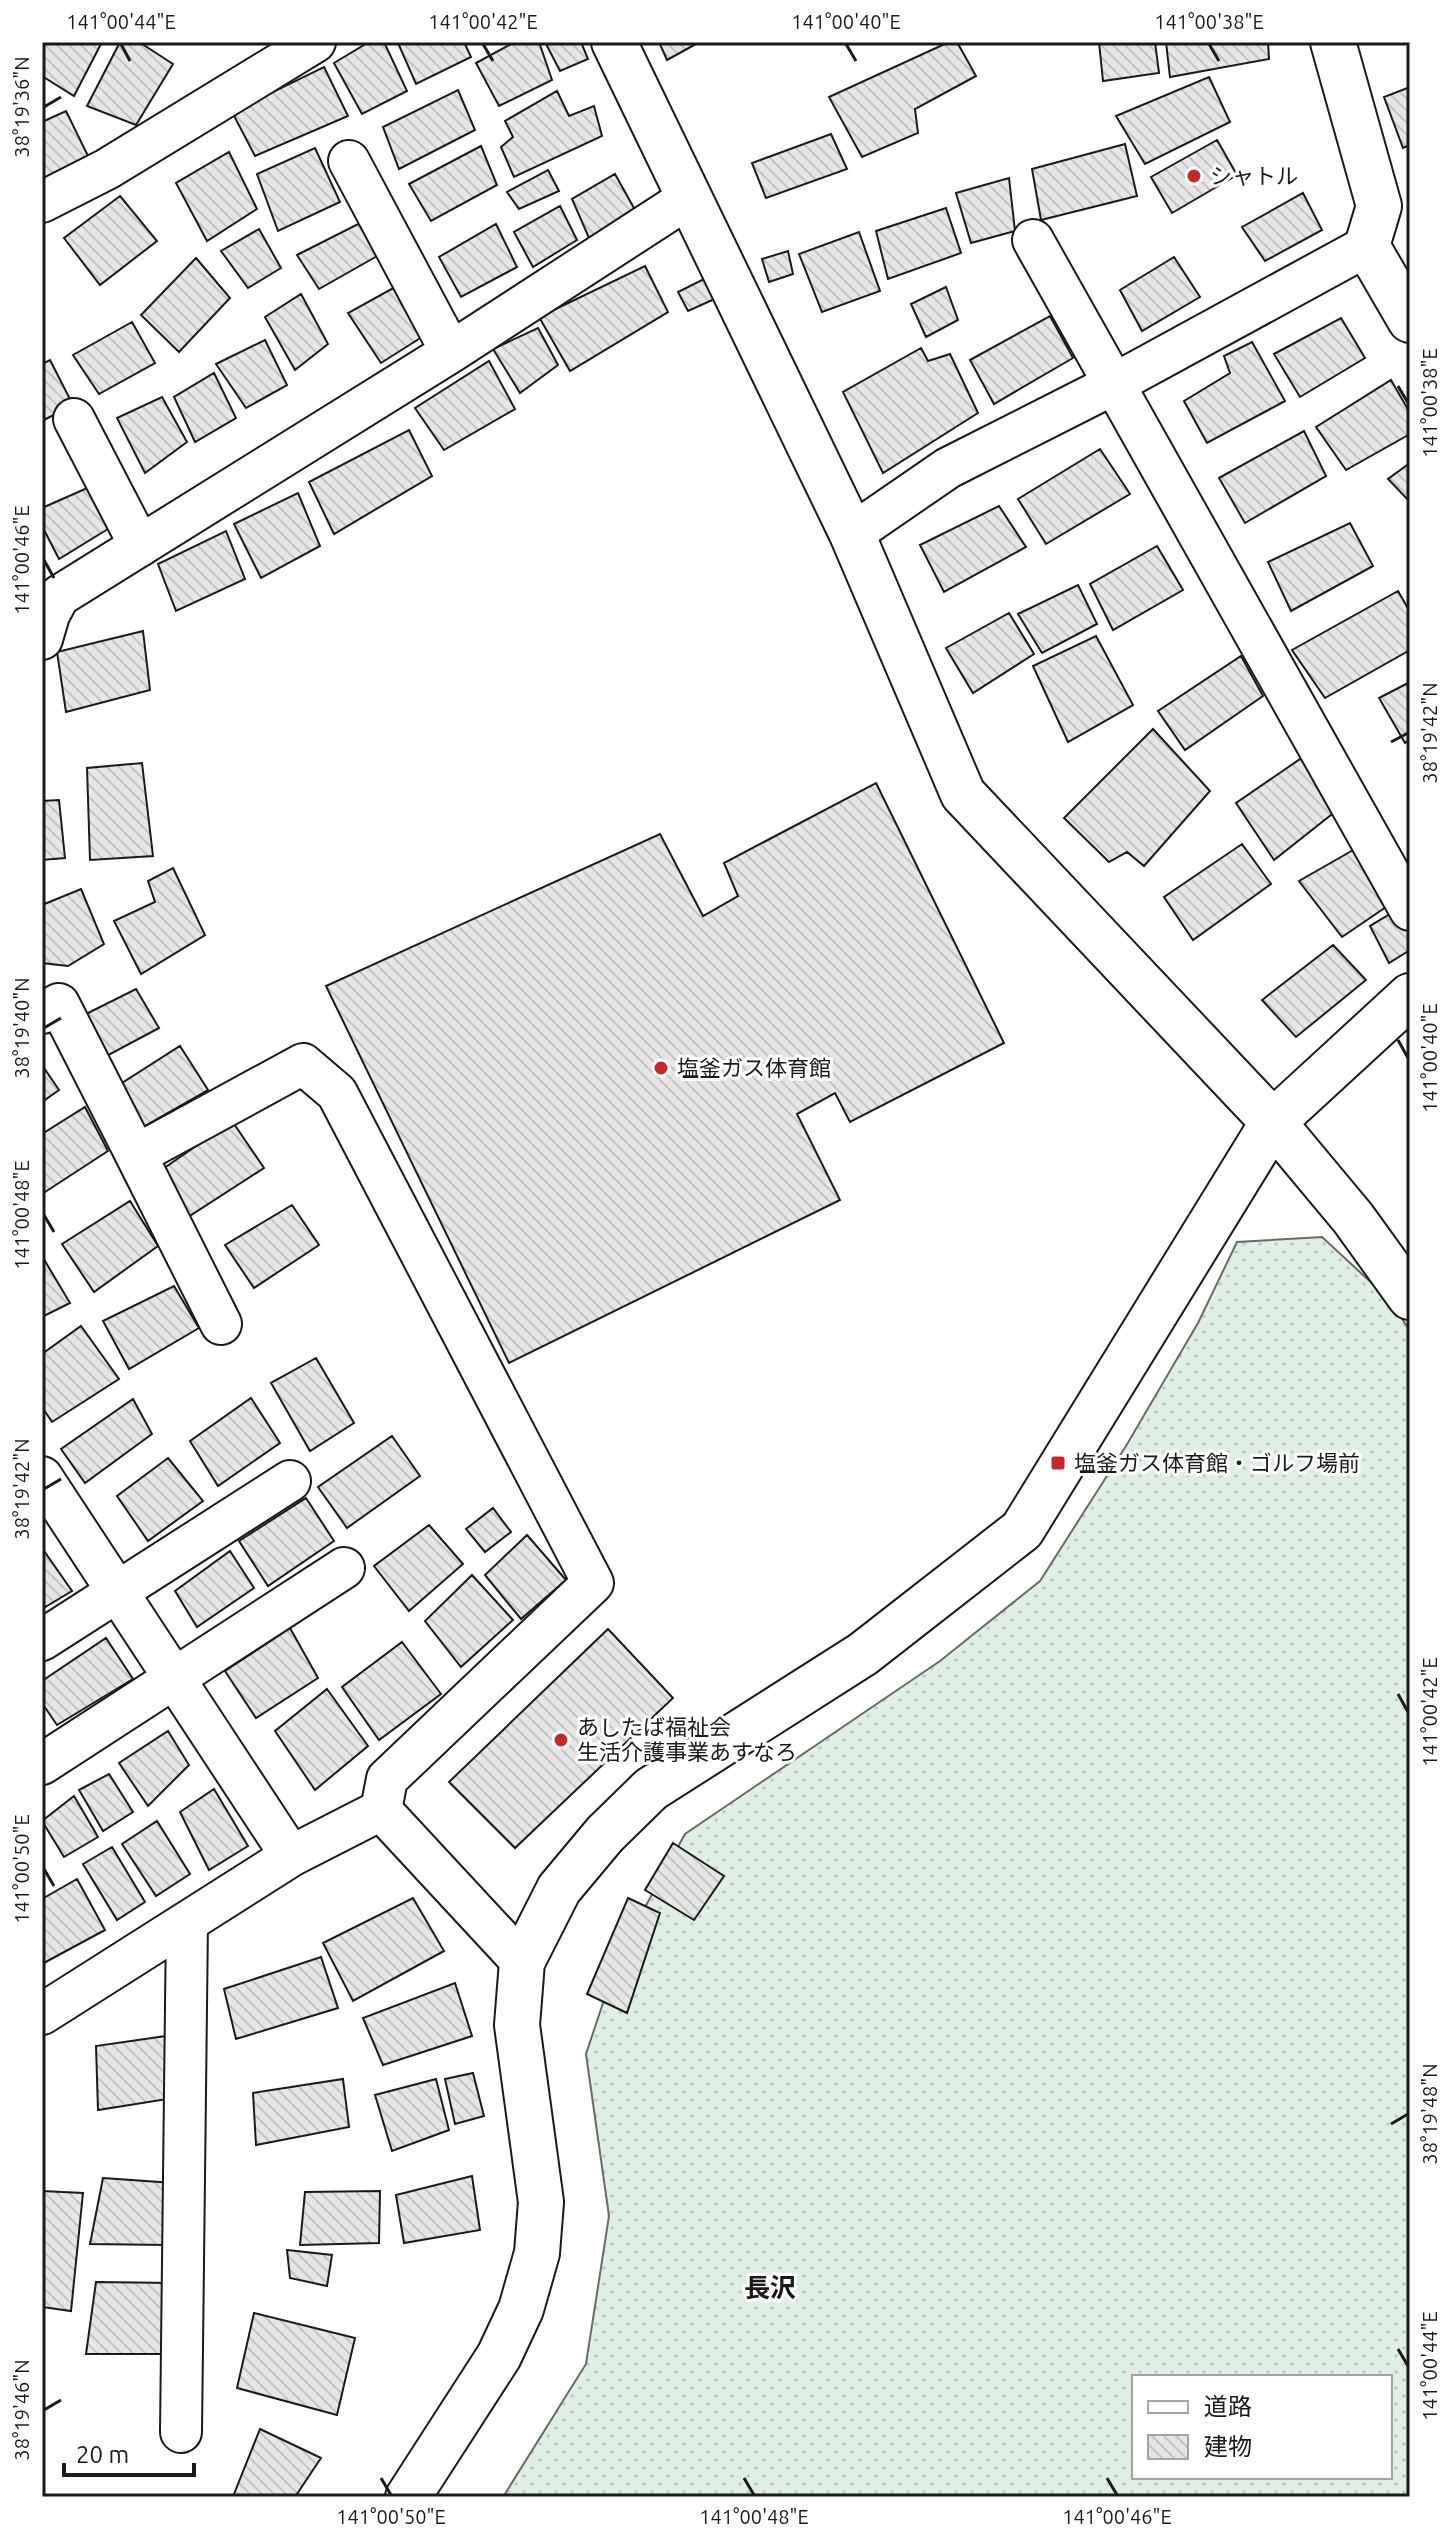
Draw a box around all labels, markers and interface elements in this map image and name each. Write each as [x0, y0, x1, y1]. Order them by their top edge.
text: 141°00'44"E [66, 10, 176, 33]
text: 141°00'42"E [428, 10, 538, 33]
text: 141°00'40"E [791, 10, 901, 33]
text: 141°00'38"E [1154, 10, 1264, 33]
text: 38°19'36"N [10, 56, 33, 158]
place label: シャトル [1210, 163, 1298, 188]
marker: シャトル [1185, 167, 1203, 185]
text: 141°00'38"E [1418, 348, 1441, 458]
text: 141°00'46"E [10, 505, 33, 615]
text: 38°19'42"N [1418, 682, 1441, 784]
text: 38°19'40"N [10, 977, 33, 1079]
text: 141°00'40"E [1418, 1003, 1441, 1113]
place label: 塩釜ガス体育館 [677, 1055, 831, 1080]
marker: 塩釜ガス体育館 [652, 1059, 670, 1077]
text: 141°00'48"E [10, 1160, 33, 1270]
text: 38°19'42"N [10, 1438, 33, 1540]
place label: 塩釜ガス体育館・ゴルフ場前 [1074, 1450, 1360, 1475]
marker: 塩釜ガス体育館・ゴルフ場前 [1049, 1454, 1067, 1472]
text: 141°00'42"E [1418, 1657, 1441, 1767]
place label: あしたば福祉会 生活介護事業あすなろ [577, 1714, 797, 1764]
marker: あしたば福祉会 生活介護事業あすなろ [552, 1731, 570, 1749]
text: 141°00'50"E [10, 1814, 33, 1924]
text: 38°19'48"N [1418, 2063, 1441, 2165]
district label: 長沢 [744, 2273, 796, 2302]
text: 141°00'44"E [1418, 2311, 1441, 2421]
text: 38°19'46"N [10, 2359, 33, 2461]
legend [1132, 2375, 1392, 2479]
text: 道路 [1204, 2393, 1252, 2420]
scale bar [64, 2427, 194, 2477]
text: 建物 [1204, 2433, 1252, 2460]
text: 20 m [76, 2441, 129, 2468]
text: 141°00'50"E [336, 2505, 446, 2528]
text: 141°00'48"E [699, 2505, 809, 2528]
text: 141°00'46"E [1062, 2505, 1172, 2528]

